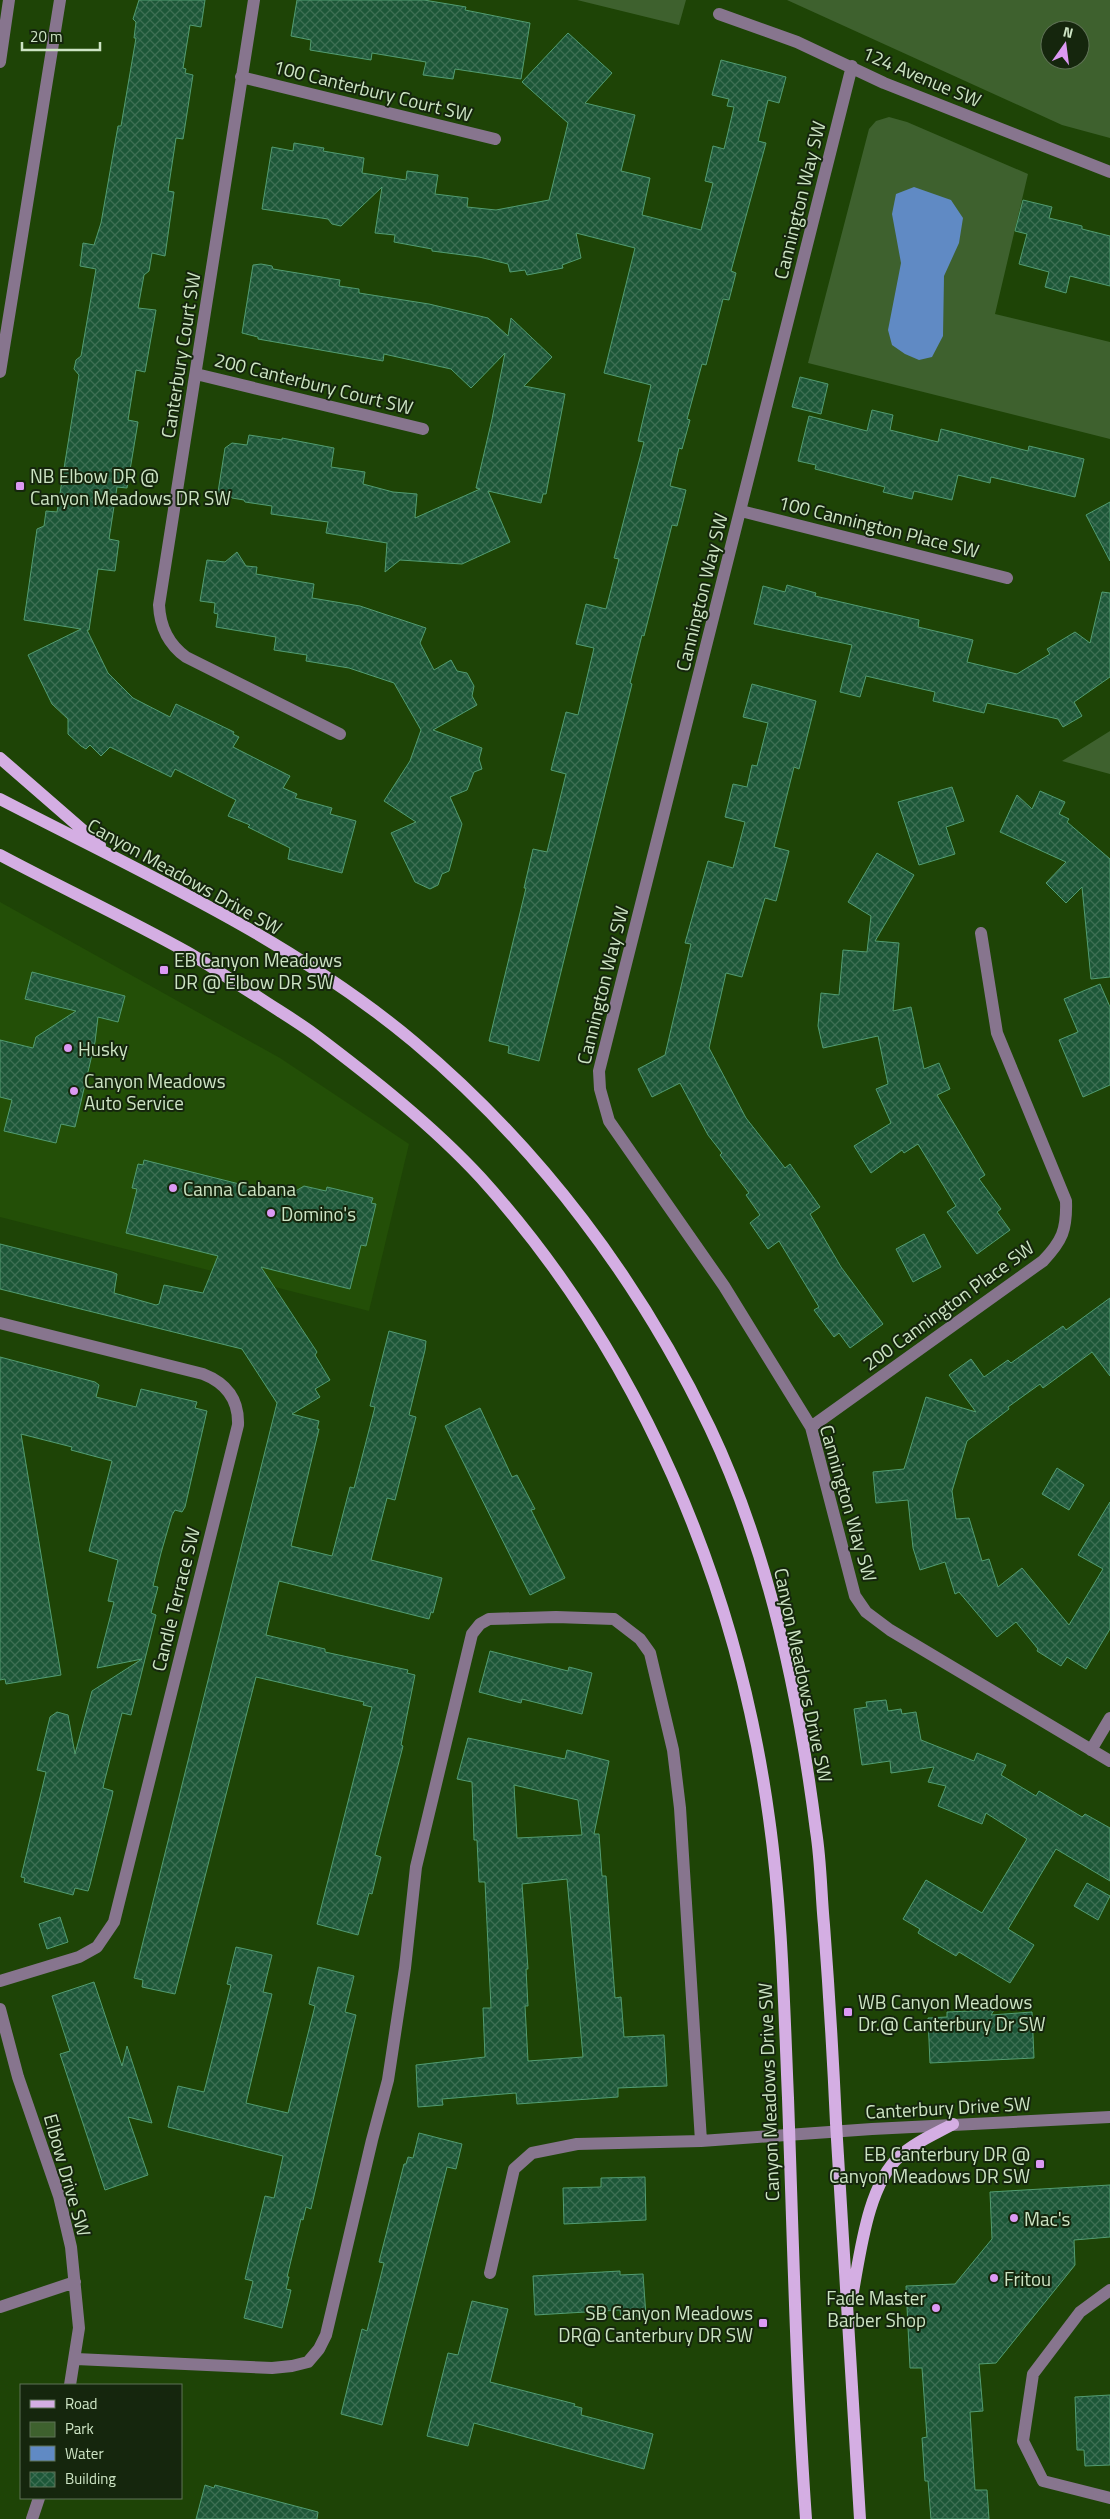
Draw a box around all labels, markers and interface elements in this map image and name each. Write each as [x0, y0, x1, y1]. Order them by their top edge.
scale bar [22, 20, 100, 52]
north arrow [1040, 20, 1090, 70]
text: N [1061, 21, 1076, 43]
text: 20 m [30, 25, 63, 48]
street label: 124 Avenue SW [858, 38, 986, 114]
street label: 100 Canterbury Court SW [271, 51, 476, 129]
street label: Cannington Way SW [765, 118, 833, 282]
street label: Canterbury Court SW [153, 270, 207, 440]
street label: 200 Canterbury Court SW [212, 344, 417, 422]
place label: NB Elbow DR @ Canyon Meadows DR SW [30, 461, 231, 512]
marker: NB Elbow DR @ Canyon Meadows DR SW [14, 480, 26, 492]
street label: 100 Cannington Place SW [776, 487, 983, 565]
street label: Cannington Way SW [667, 510, 735, 674]
street label: Canyon Meadows Drive SW [82, 810, 288, 942]
street label: Cannington Way SW [568, 903, 636, 1067]
place label: EB Canyon Meadows DR @ Elbow DR SW [174, 945, 342, 996]
marker: EB Canyon Meadows DR @ Elbow DR SW [158, 964, 170, 976]
place label: Husky [78, 1034, 128, 1063]
marker: Husky [62, 1042, 74, 1054]
place label: Canyon Meadows Auto Service [84, 1066, 226, 1117]
marker: Canyon Meadows Auto Service [68, 1085, 80, 1097]
place label: Canna Cabana [183, 1174, 297, 1203]
marker: Canna Cabana [167, 1182, 179, 1194]
place label: Domino's [281, 1199, 356, 1228]
marker: Domino's [265, 1207, 277, 1219]
street label: 200 Cannington Place SW [856, 1233, 1040, 1377]
street label: Cannington Way SW [813, 1421, 885, 1585]
street label: Candle Terrace SW [143, 1524, 207, 1674]
street label: Canyon Meadows Drive SW [767, 1565, 841, 1785]
street label: Canyon Meadows Drive SW [750, 1982, 786, 2202]
place label: WB Canyon Meadows Dr.@ Canterbury Dr SW [858, 1987, 1046, 2038]
marker: WB Canyon Meadows Dr.@ Canterbury Dr SW [842, 2006, 854, 2018]
street label: Canterbury Drive SW [864, 2088, 1032, 2126]
street label: Elbow Drive SW [37, 2110, 99, 2240]
place label: EB Canterbury DR @ Canyon Meadows DR SW [829, 2139, 1030, 2190]
marker: EB Canterbury DR @ Canyon Meadows DR SW [1034, 2158, 1046, 2170]
place label: Mac's [1024, 2204, 1071, 2233]
marker: Mac's [1008, 2212, 1020, 2224]
place label: Fritou [1004, 2264, 1051, 2293]
marker: Fritou [988, 2272, 1000, 2284]
place label: Fade Master Barber Shop [826, 2283, 926, 2334]
place label: SB Canyon Meadows DR@ Canterbury DR SW [558, 2298, 753, 2349]
marker: Fade Master Barber Shop [930, 2302, 942, 2314]
marker: SB Canyon Meadows DR@ Canterbury DR SW [757, 2317, 769, 2329]
legend [20, 2384, 182, 2499]
text: Road [65, 2392, 97, 2415]
text: Park [65, 2417, 94, 2440]
text: Water [65, 2442, 104, 2465]
text: Building [65, 2467, 116, 2490]

